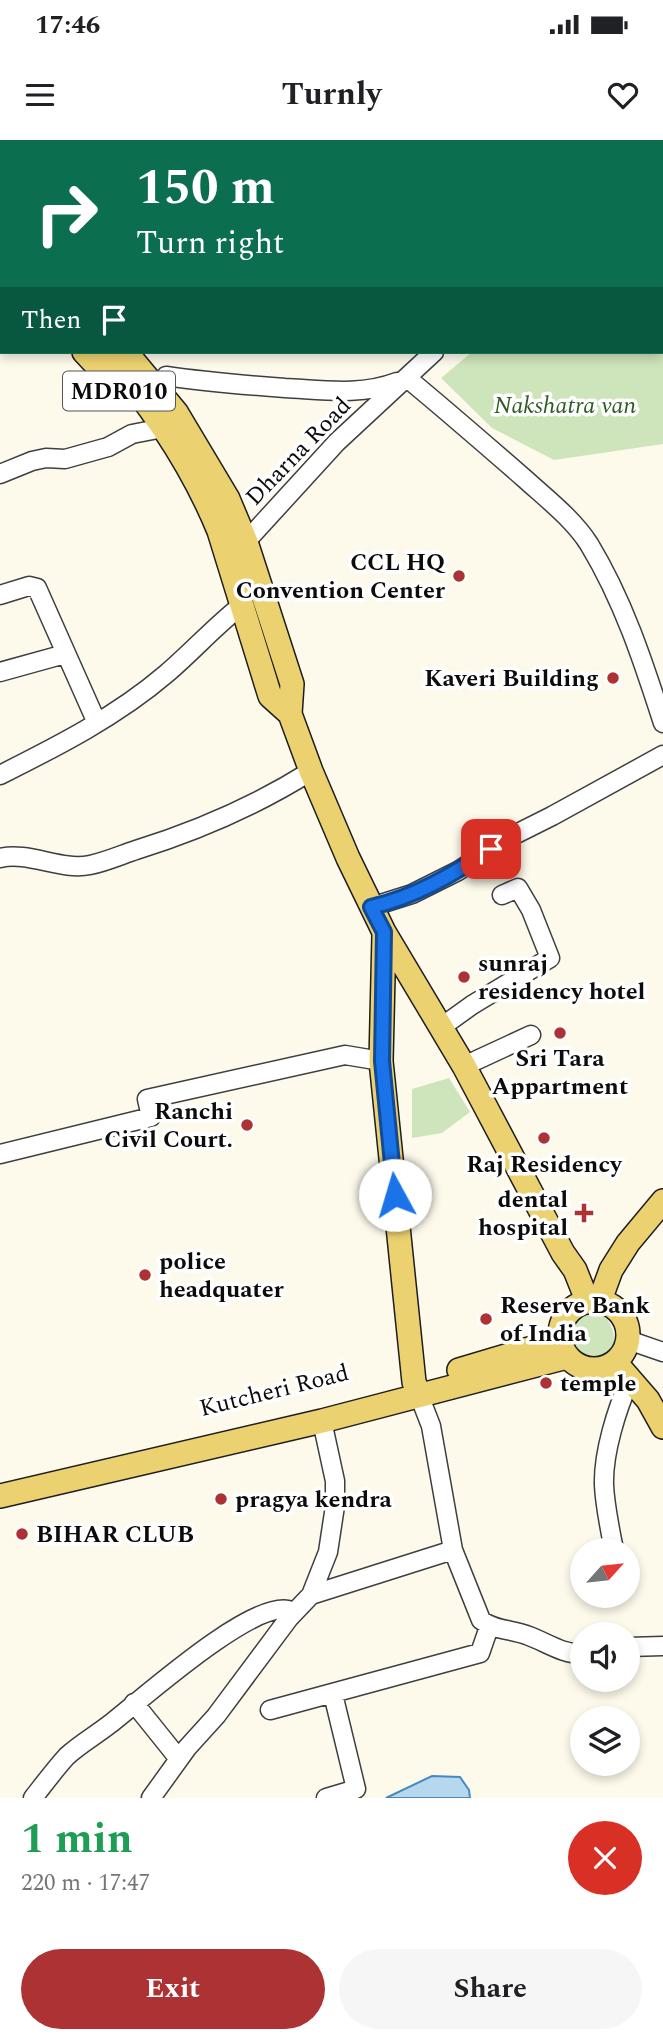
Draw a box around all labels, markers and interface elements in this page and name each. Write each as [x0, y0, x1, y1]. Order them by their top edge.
text: 17:46 [35, 5, 100, 45]
text: Turnly [281, 70, 382, 119]
icon: menu [21, 76, 59, 114]
icon: heart [604, 76, 642, 114]
text: 150 m [136, 151, 275, 226]
icon: right [21, 168, 112, 259]
text: Turn right [136, 219, 284, 268]
text: Then [21, 300, 81, 340]
icon: arrive [95, 301, 133, 339]
road number: MDR010 [63, 372, 175, 410]
park label: Nakshatra van [494, 388, 637, 424]
street label: Dharna Road [237, 389, 360, 514]
place label: CCL HQ Convention Center [236, 545, 446, 609]
marker: CCL HQ Convention Center [451, 568, 467, 584]
place label: Kaveri Building [424, 661, 599, 697]
marker: Kaveri Building [605, 670, 621, 686]
pin [461, 819, 521, 879]
icon: arrive [472, 830, 510, 868]
place label: sunraj residency hotel [478, 946, 646, 1010]
marker: sunraj residency hotel [456, 969, 472, 985]
marker: Sri Tara Appartment [552, 1025, 568, 1041]
place label: Sri Tara Appartment [492, 1041, 628, 1105]
place label: Ranchi Civil Court. [104, 1094, 233, 1158]
marker: Ranchi Civil Court. [239, 1117, 255, 1133]
marker: Raj Residency [536, 1130, 552, 1146]
place label: Raj Residency [466, 1147, 623, 1183]
position arrow [358, 1158, 432, 1232]
place label: dental hospital [478, 1182, 568, 1246]
marker: dental hospital [574, 1203, 594, 1223]
place label: police headquater [159, 1244, 285, 1308]
marker: police headquater [137, 1267, 153, 1283]
place label: Reserve Bank of India [500, 1288, 651, 1352]
marker: Reserve Bank of India [478, 1311, 494, 1327]
street label: Kutcheri Road [196, 1355, 353, 1427]
place label: temple [560, 1366, 637, 1402]
marker: temple [538, 1375, 554, 1391]
place label: pragya kendra [235, 1482, 393, 1518]
marker: pragya kendra [213, 1491, 229, 1507]
place label: BIHAR CLUB [36, 1517, 194, 1553]
marker: BIHAR CLUB [14, 1526, 30, 1542]
north arrow [570, 1538, 640, 1608]
map controls [570, 1538, 640, 1776]
button: sound [570, 1622, 640, 1692]
button: layers [570, 1706, 640, 1776]
text: 1 min [21, 1808, 133, 1871]
button: close [568, 1821, 642, 1895]
text: 220 m · 17:47 [21, 1866, 150, 1901]
button: Exit [21, 1949, 325, 2029]
button: Share [339, 1949, 642, 2029]

